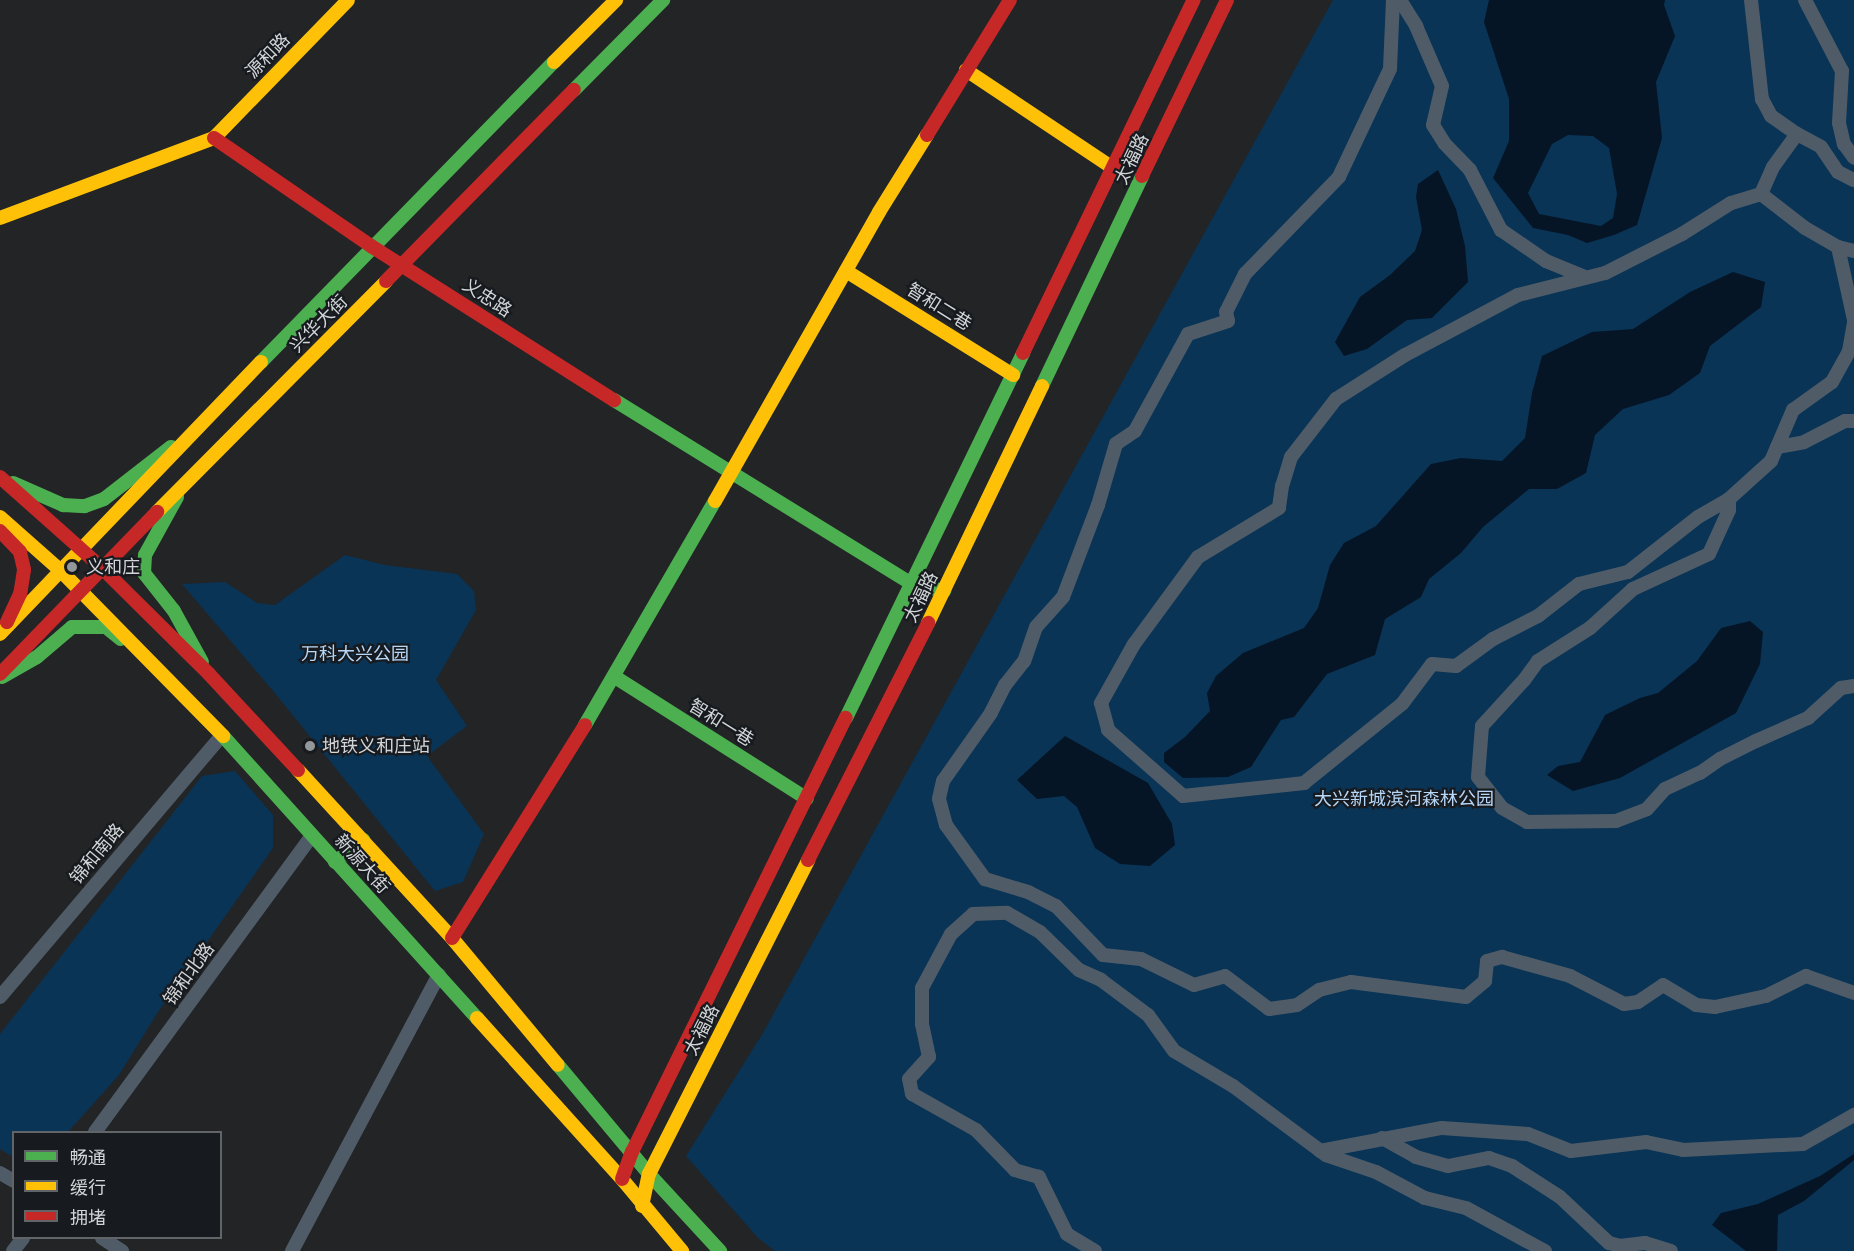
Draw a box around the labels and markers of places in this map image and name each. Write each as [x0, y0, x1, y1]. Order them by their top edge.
place label: 义和庄 [86, 556, 140, 578]
marker: 义和庄 [63, 558, 81, 576]
place label: 地铁义和庄站 [322, 735, 430, 757]
marker: 地铁义和庄站 [303, 739, 317, 753]

